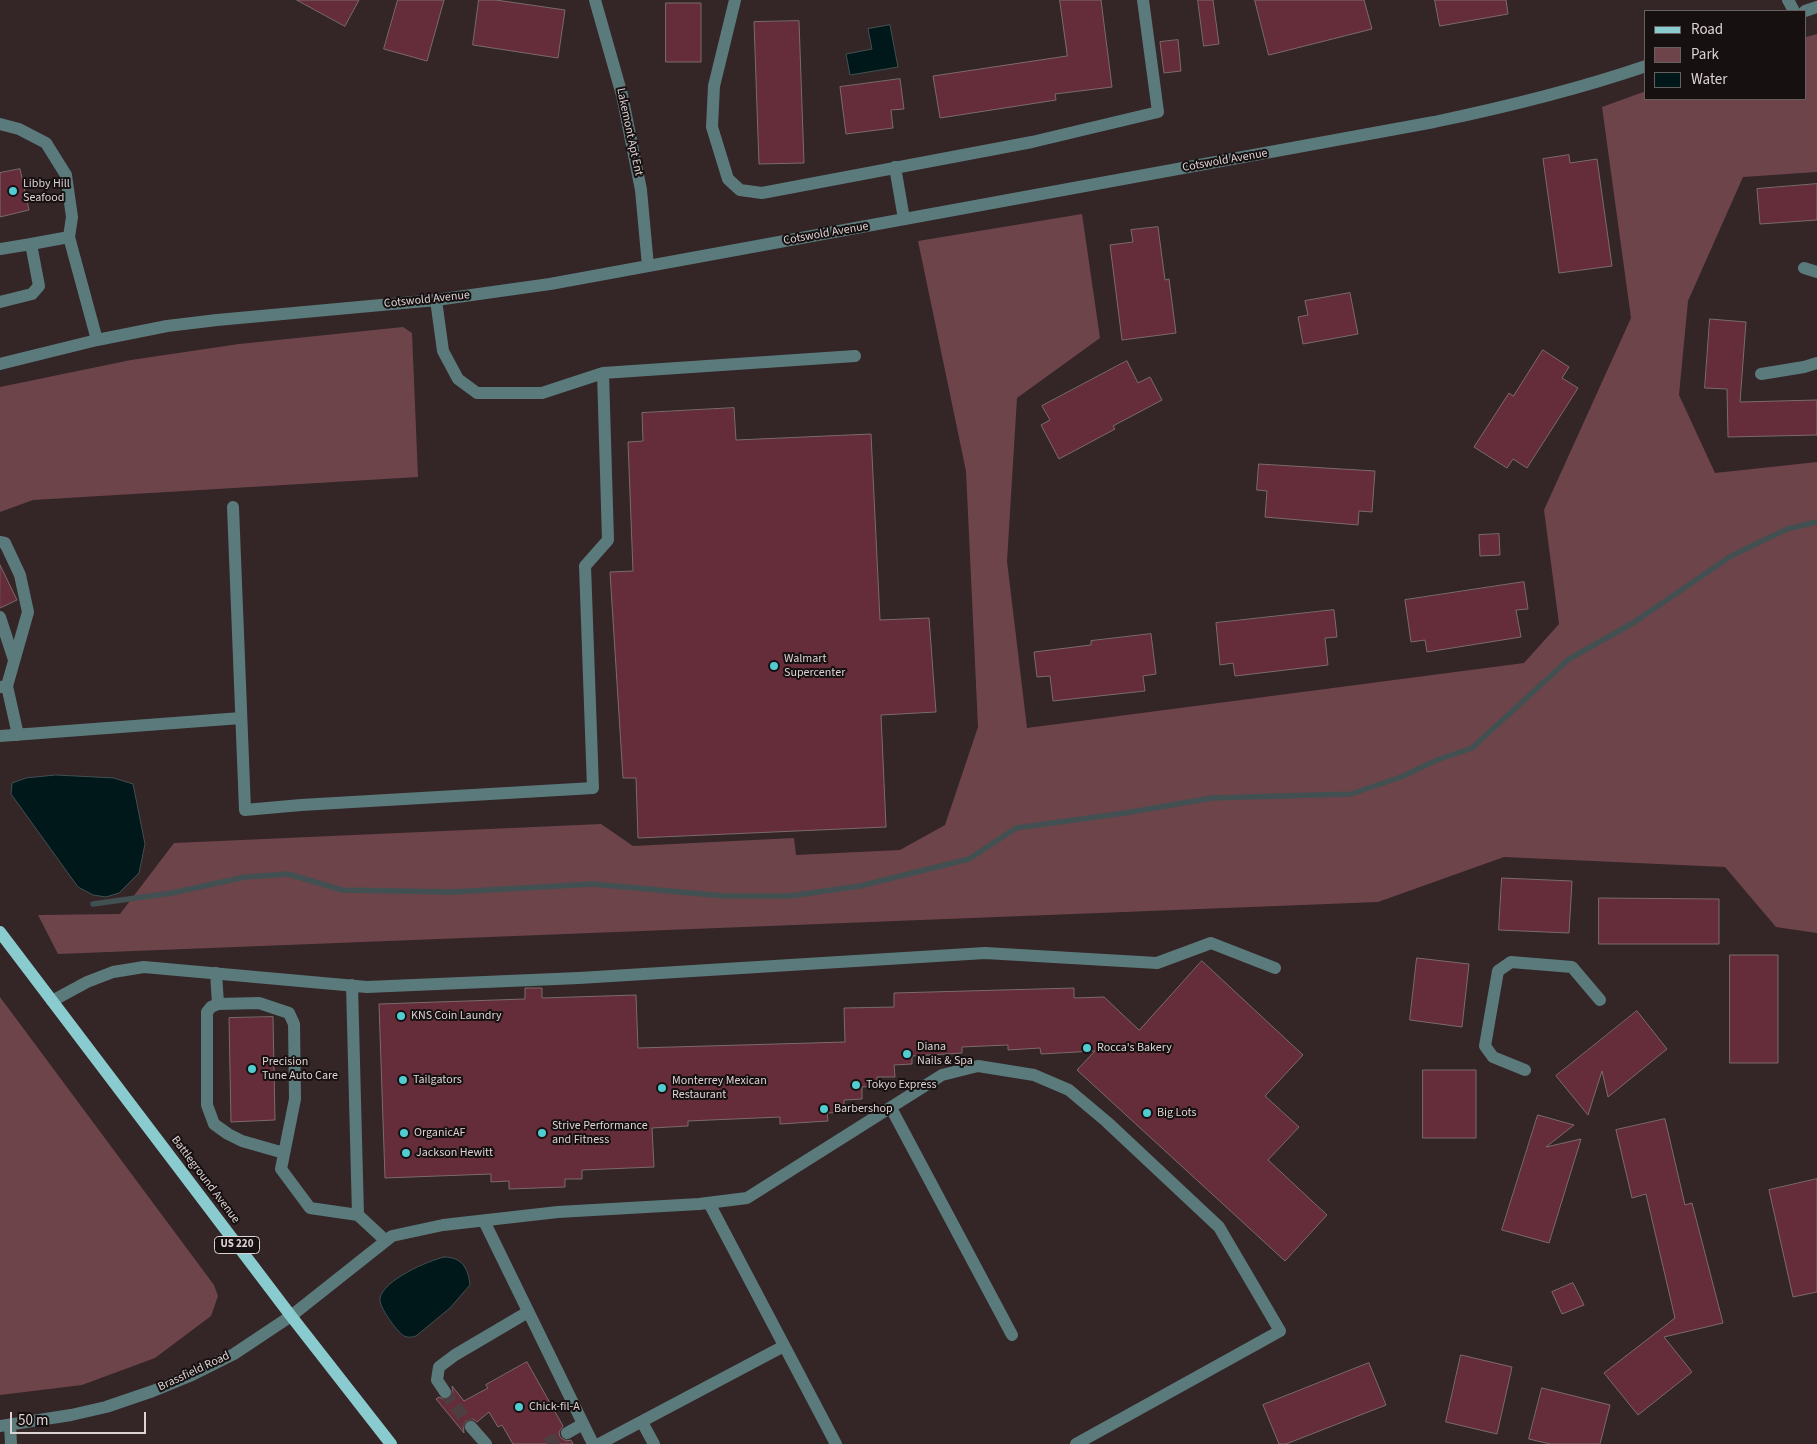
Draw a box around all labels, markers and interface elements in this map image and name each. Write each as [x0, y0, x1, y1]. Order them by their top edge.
legend [1644, 10, 1807, 100]
text: Road [1691, 19, 1723, 40]
text: Park [1691, 44, 1719, 65]
text: Water [1691, 69, 1727, 90]
street label: Lakemont Apt Ent [613, 87, 645, 177]
street label: Cotswold Avenue [1181, 146, 1269, 176]
place label: Libby Hill Seafood [23, 177, 70, 205]
marker: Libby Hill Seafood [7, 185, 19, 197]
street label: Cotswold Avenue [782, 219, 870, 249]
street label: Cotswold Avenue [383, 288, 471, 312]
place label: Walmart Supercenter [784, 652, 845, 680]
marker: Walmart Supercenter [768, 660, 780, 672]
place label: KNS Coin Laundry [411, 1009, 501, 1023]
marker: KNS Coin Laundry [395, 1010, 407, 1022]
place label: Diana Nails & Spa [917, 1040, 973, 1068]
place label: Rocca's Bakery [1097, 1041, 1172, 1055]
marker: Rocca's Bakery [1081, 1042, 1093, 1054]
marker: Diana Nails & Spa [901, 1048, 913, 1060]
place label: Precision Tune Auto Care [262, 1055, 338, 1083]
marker: Precision Tune Auto Care [246, 1063, 258, 1075]
place label: Tailgators [413, 1073, 462, 1087]
marker: Tailgators [397, 1074, 409, 1086]
place label: Monterrey Mexican Restaurant [672, 1074, 767, 1102]
place label: Tokyo Express [866, 1078, 937, 1092]
marker: Tokyo Express [850, 1079, 862, 1091]
marker: Monterrey Mexican Restaurant [656, 1082, 668, 1094]
place label: Barbershop [834, 1102, 893, 1116]
marker: Barbershop [818, 1103, 830, 1115]
place label: Big Lots [1157, 1106, 1196, 1120]
marker: Big Lots [1141, 1107, 1153, 1119]
place label: Strive Performance and Fitness [552, 1119, 648, 1147]
place label: OrganicAF [414, 1126, 465, 1140]
marker: OrganicAF [398, 1127, 410, 1139]
marker: Strive Performance and Fitness [536, 1127, 548, 1139]
street label: Battleground Avenue [168, 1134, 242, 1226]
place label: Jackson Hewitt [416, 1146, 493, 1160]
marker: Jackson Hewitt [400, 1147, 412, 1159]
road number: US 220 [214, 1236, 260, 1254]
street label: Brassfield Road [156, 1349, 232, 1395]
place label: Chick-fil-A [529, 1400, 580, 1414]
marker: Chick-fil-A [513, 1401, 525, 1413]
scale bar [12, 1402, 149, 1434]
text: 50 m [18, 1410, 48, 1431]

